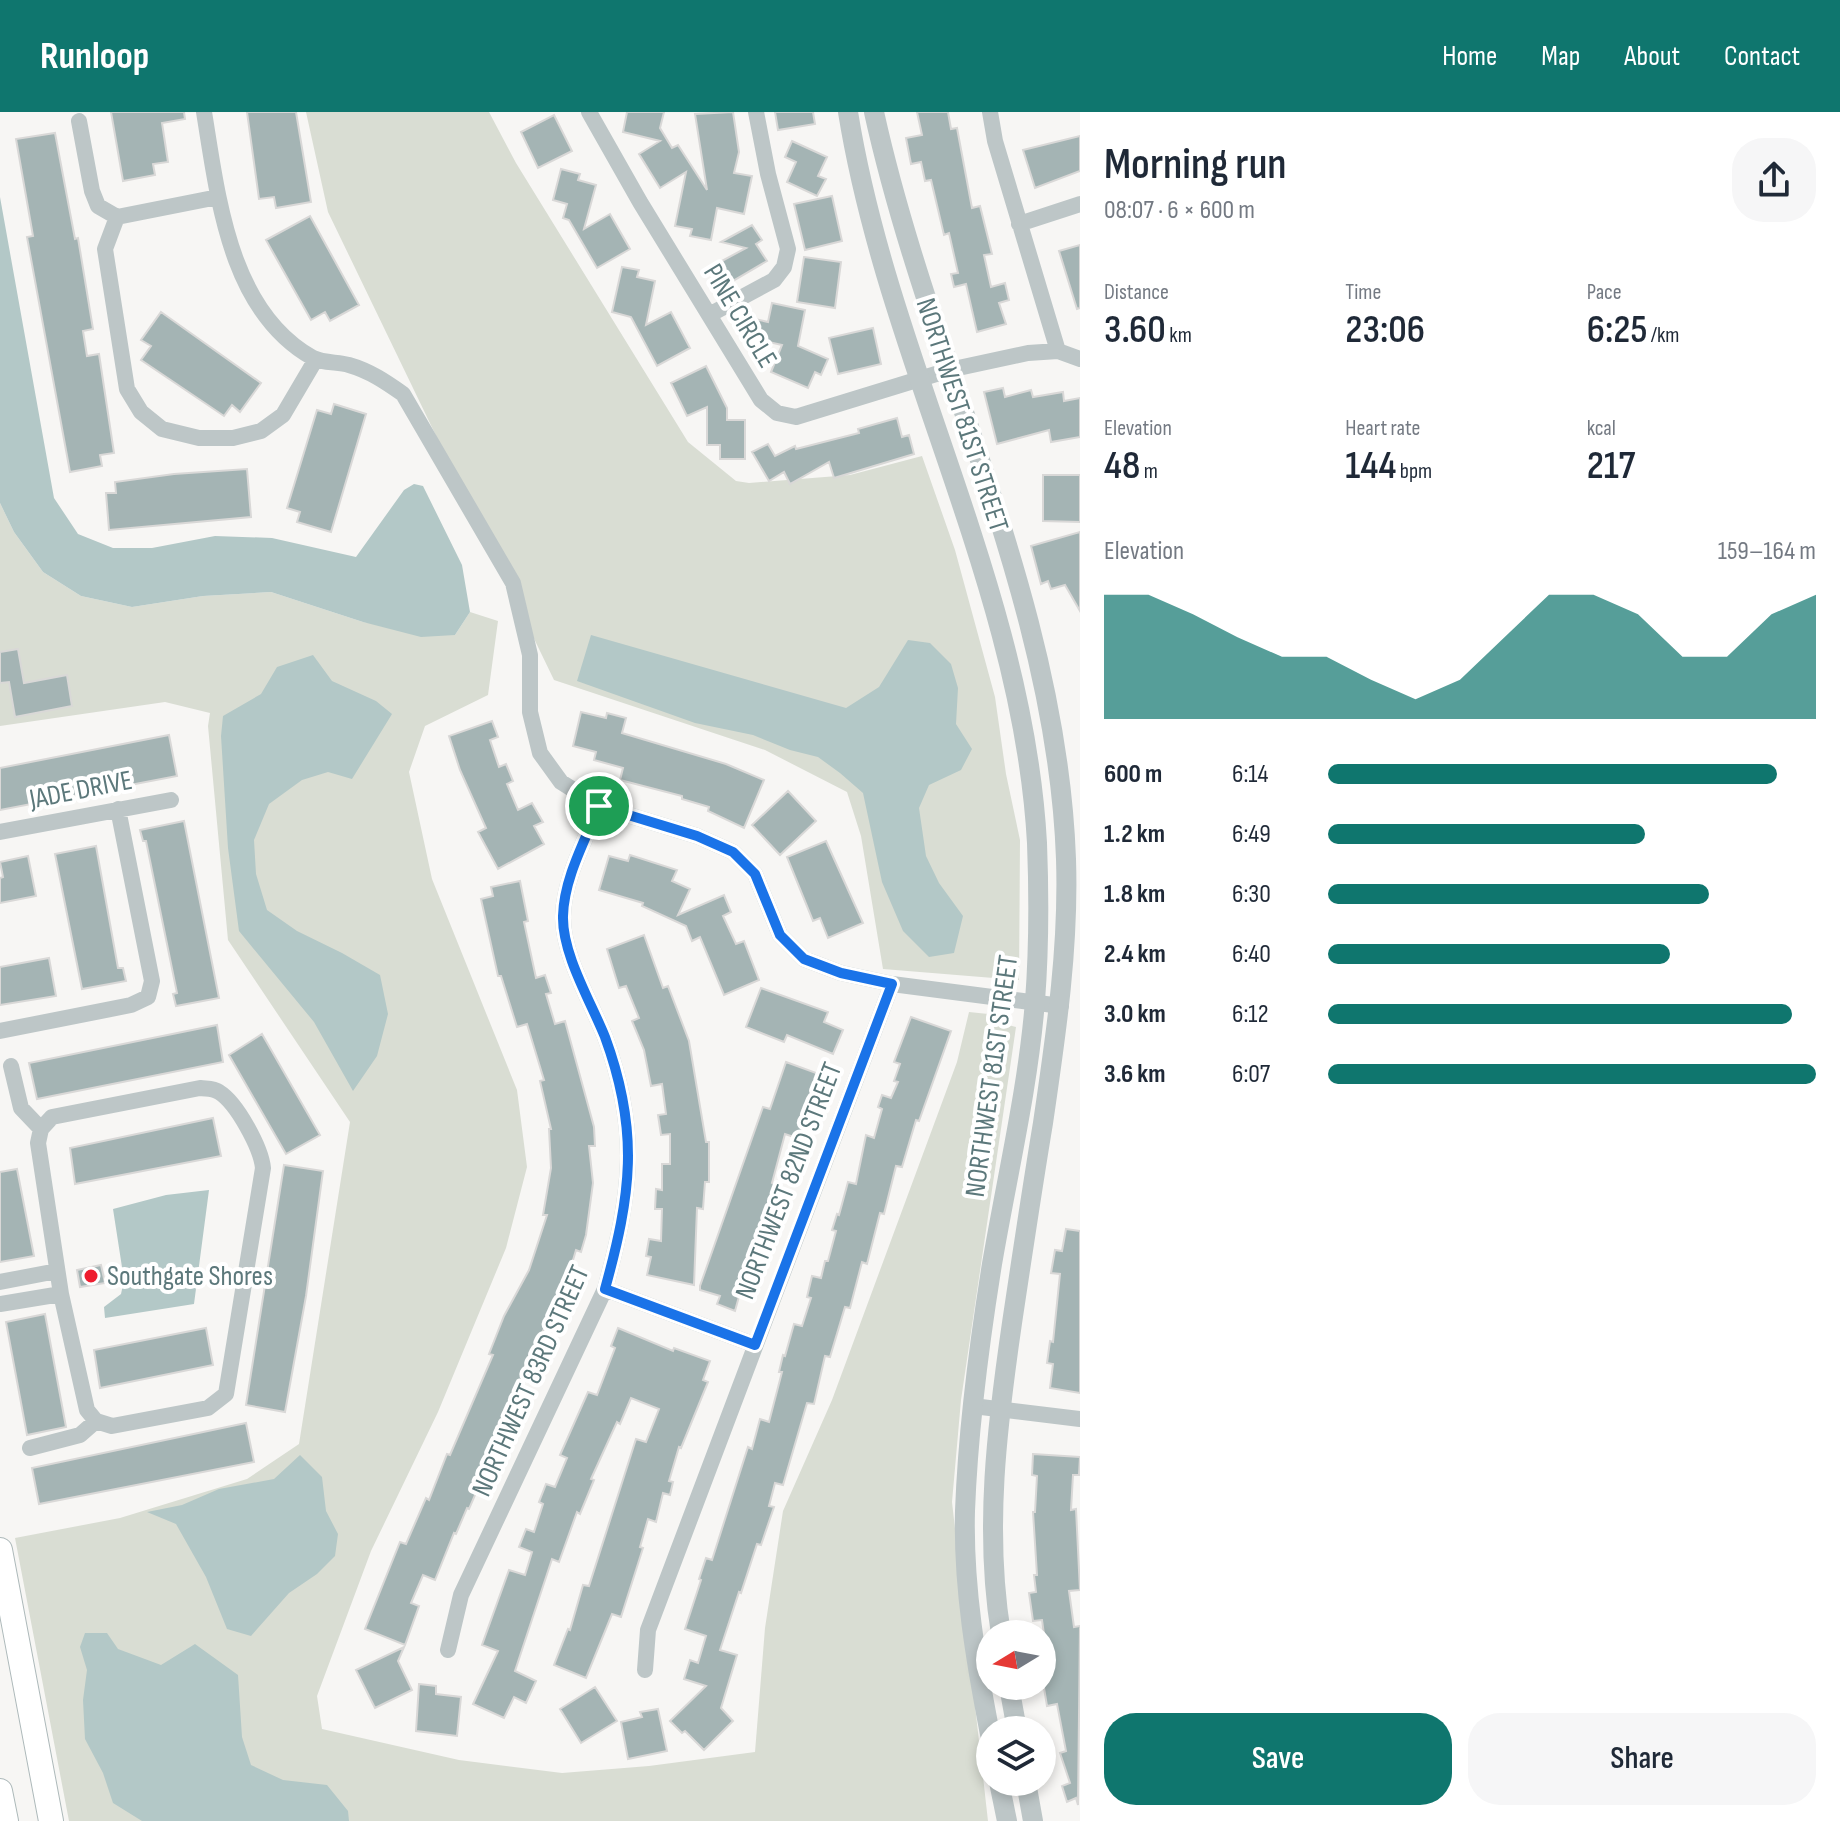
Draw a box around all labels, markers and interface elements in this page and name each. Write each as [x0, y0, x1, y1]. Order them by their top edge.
text: Runloop [40, 34, 149, 79]
text: Home [1442, 40, 1497, 73]
text: Map [1541, 40, 1580, 73]
text: About [1624, 40, 1680, 73]
text: Contact [1724, 40, 1800, 73]
text: Morning run [1104, 138, 1287, 191]
button: share [1732, 138, 1816, 222]
text: 08:07 · 6 × 600 m [1104, 195, 1255, 226]
street label: PINE CIRCLE [696, 258, 784, 374]
text: Distance [1104, 279, 1169, 306]
text: Time [1345, 279, 1381, 306]
text: Pace [1587, 279, 1622, 306]
street label: NORTHWEST 81ST STREET [909, 294, 1015, 536]
text: 3.60 [1104, 306, 1166, 354]
text: 23:06 [1345, 306, 1425, 354]
text: 6:25 [1587, 306, 1647, 354]
text: km [1166, 322, 1192, 349]
text: /km [1647, 322, 1679, 349]
text: Elevation [1104, 415, 1172, 442]
text: Heart rate [1345, 415, 1420, 442]
text: kcal [1587, 415, 1616, 442]
text: 48 [1104, 442, 1140, 490]
text: 144 [1345, 442, 1396, 490]
text: 217 [1587, 442, 1635, 490]
text: m [1140, 458, 1158, 485]
text: bpm [1396, 458, 1432, 485]
text: Elevation [1104, 536, 1184, 567]
text: 159–164 m [1718, 536, 1816, 567]
text: 600 m [1104, 759, 1162, 790]
text: 6:14 [1232, 759, 1268, 790]
street label: JADE DRIVE [26, 764, 135, 816]
pin [565, 772, 633, 840]
icon: arrive [577, 784, 621, 828]
text: 1.2 km [1104, 819, 1165, 850]
text: 6:49 [1232, 819, 1271, 850]
text: 1.8 km [1104, 879, 1165, 910]
text: 6:30 [1232, 879, 1271, 910]
text: 2.4 km [1104, 939, 1166, 970]
text: 6:40 [1232, 939, 1271, 970]
street label: NORTHWEST 81ST STREET [959, 953, 1025, 1199]
text: 3.0 km [1104, 999, 1166, 1030]
text: 6:12 [1232, 999, 1268, 1030]
street label: NORTHWEST 82ND STREET [729, 1058, 849, 1304]
text: 3.6 km [1104, 1059, 1166, 1090]
text: 6:07 [1232, 1059, 1270, 1090]
place label: Southgate Shores [107, 1260, 273, 1293]
street label: NORTHWEST 83RD STREET [465, 1260, 597, 1502]
marker: Southgate Shores [82, 1267, 100, 1285]
north arrow [976, 1620, 1056, 1700]
map controls [976, 1620, 1056, 1796]
button: Save [1104, 1713, 1452, 1805]
button: Share [1468, 1713, 1816, 1805]
button: layers [976, 1716, 1056, 1796]

